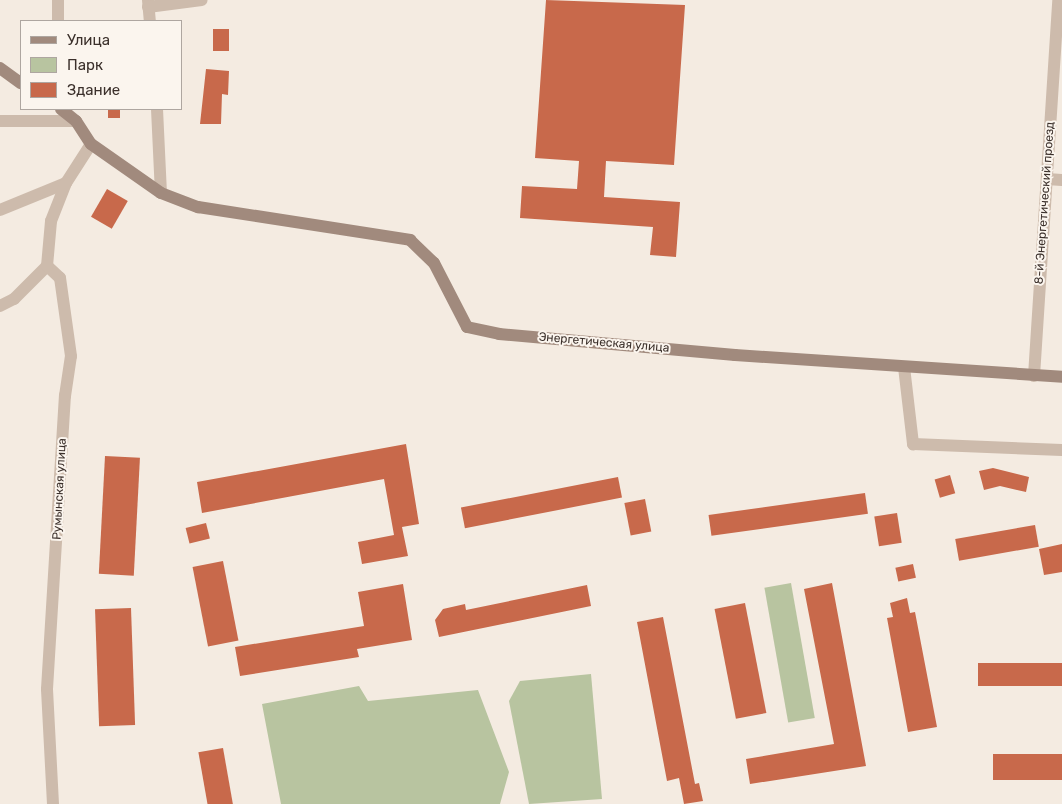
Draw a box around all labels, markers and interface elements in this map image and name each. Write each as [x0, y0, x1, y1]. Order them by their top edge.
legend [20, 20, 182, 110]
text: Улица [67, 31, 110, 49]
text: Парк [67, 56, 103, 74]
text: Здание [67, 81, 120, 99]
street label: 8-й Энергетический проезд [1032, 121, 1058, 285]
street label: Энергетическая улица [538, 330, 670, 356]
street label: Румынская улица [50, 438, 70, 540]

